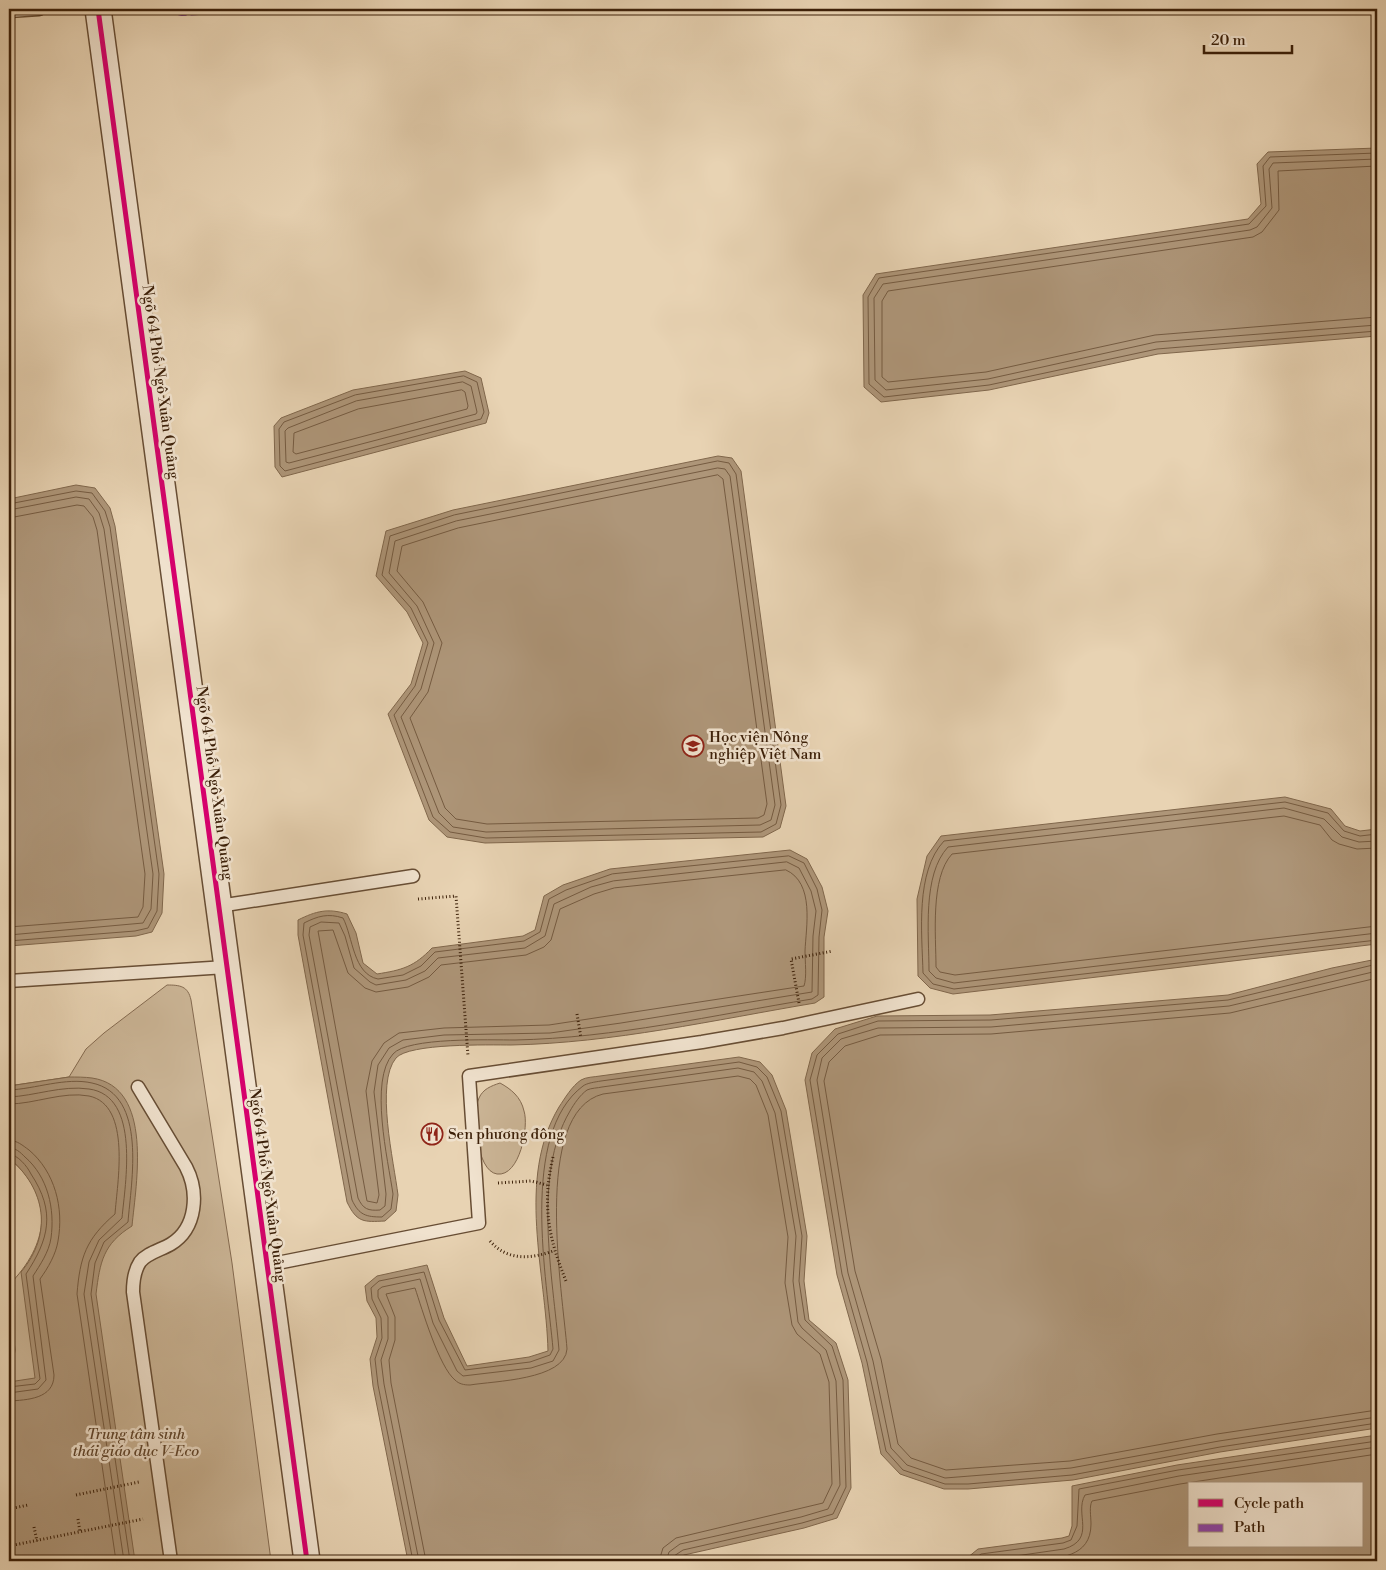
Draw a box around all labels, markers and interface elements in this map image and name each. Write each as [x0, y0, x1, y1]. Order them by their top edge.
scale bar [1204, 22, 1291, 54]
text: 20 m [1211, 31, 1246, 50]
street label: Ngõ 64 Phố Ngô Xuân Quảng [137, 284, 184, 481]
street label: Ngõ 64 Phố Ngô Xuân Quảng [191, 685, 238, 882]
place label: Học viện Nông nghiệp Việt Nam [709, 728, 821, 764]
school or university icon: Học viện Nông nghiệp Việt Nam [681, 734, 705, 758]
street label: Ngõ 64 Phố Ngô Xuân Quảng [244, 1087, 291, 1284]
restaurant icon: Sen phương đông [420, 1122, 444, 1146]
place label: Sen phương đông [448, 1125, 564, 1144]
park label: Trung tâm sinh thái giáo dục V-Eco [73, 1425, 199, 1461]
legend [1188, 1482, 1364, 1548]
text: Cycle path [1234, 1494, 1304, 1513]
text: Path [1234, 1518, 1266, 1537]

